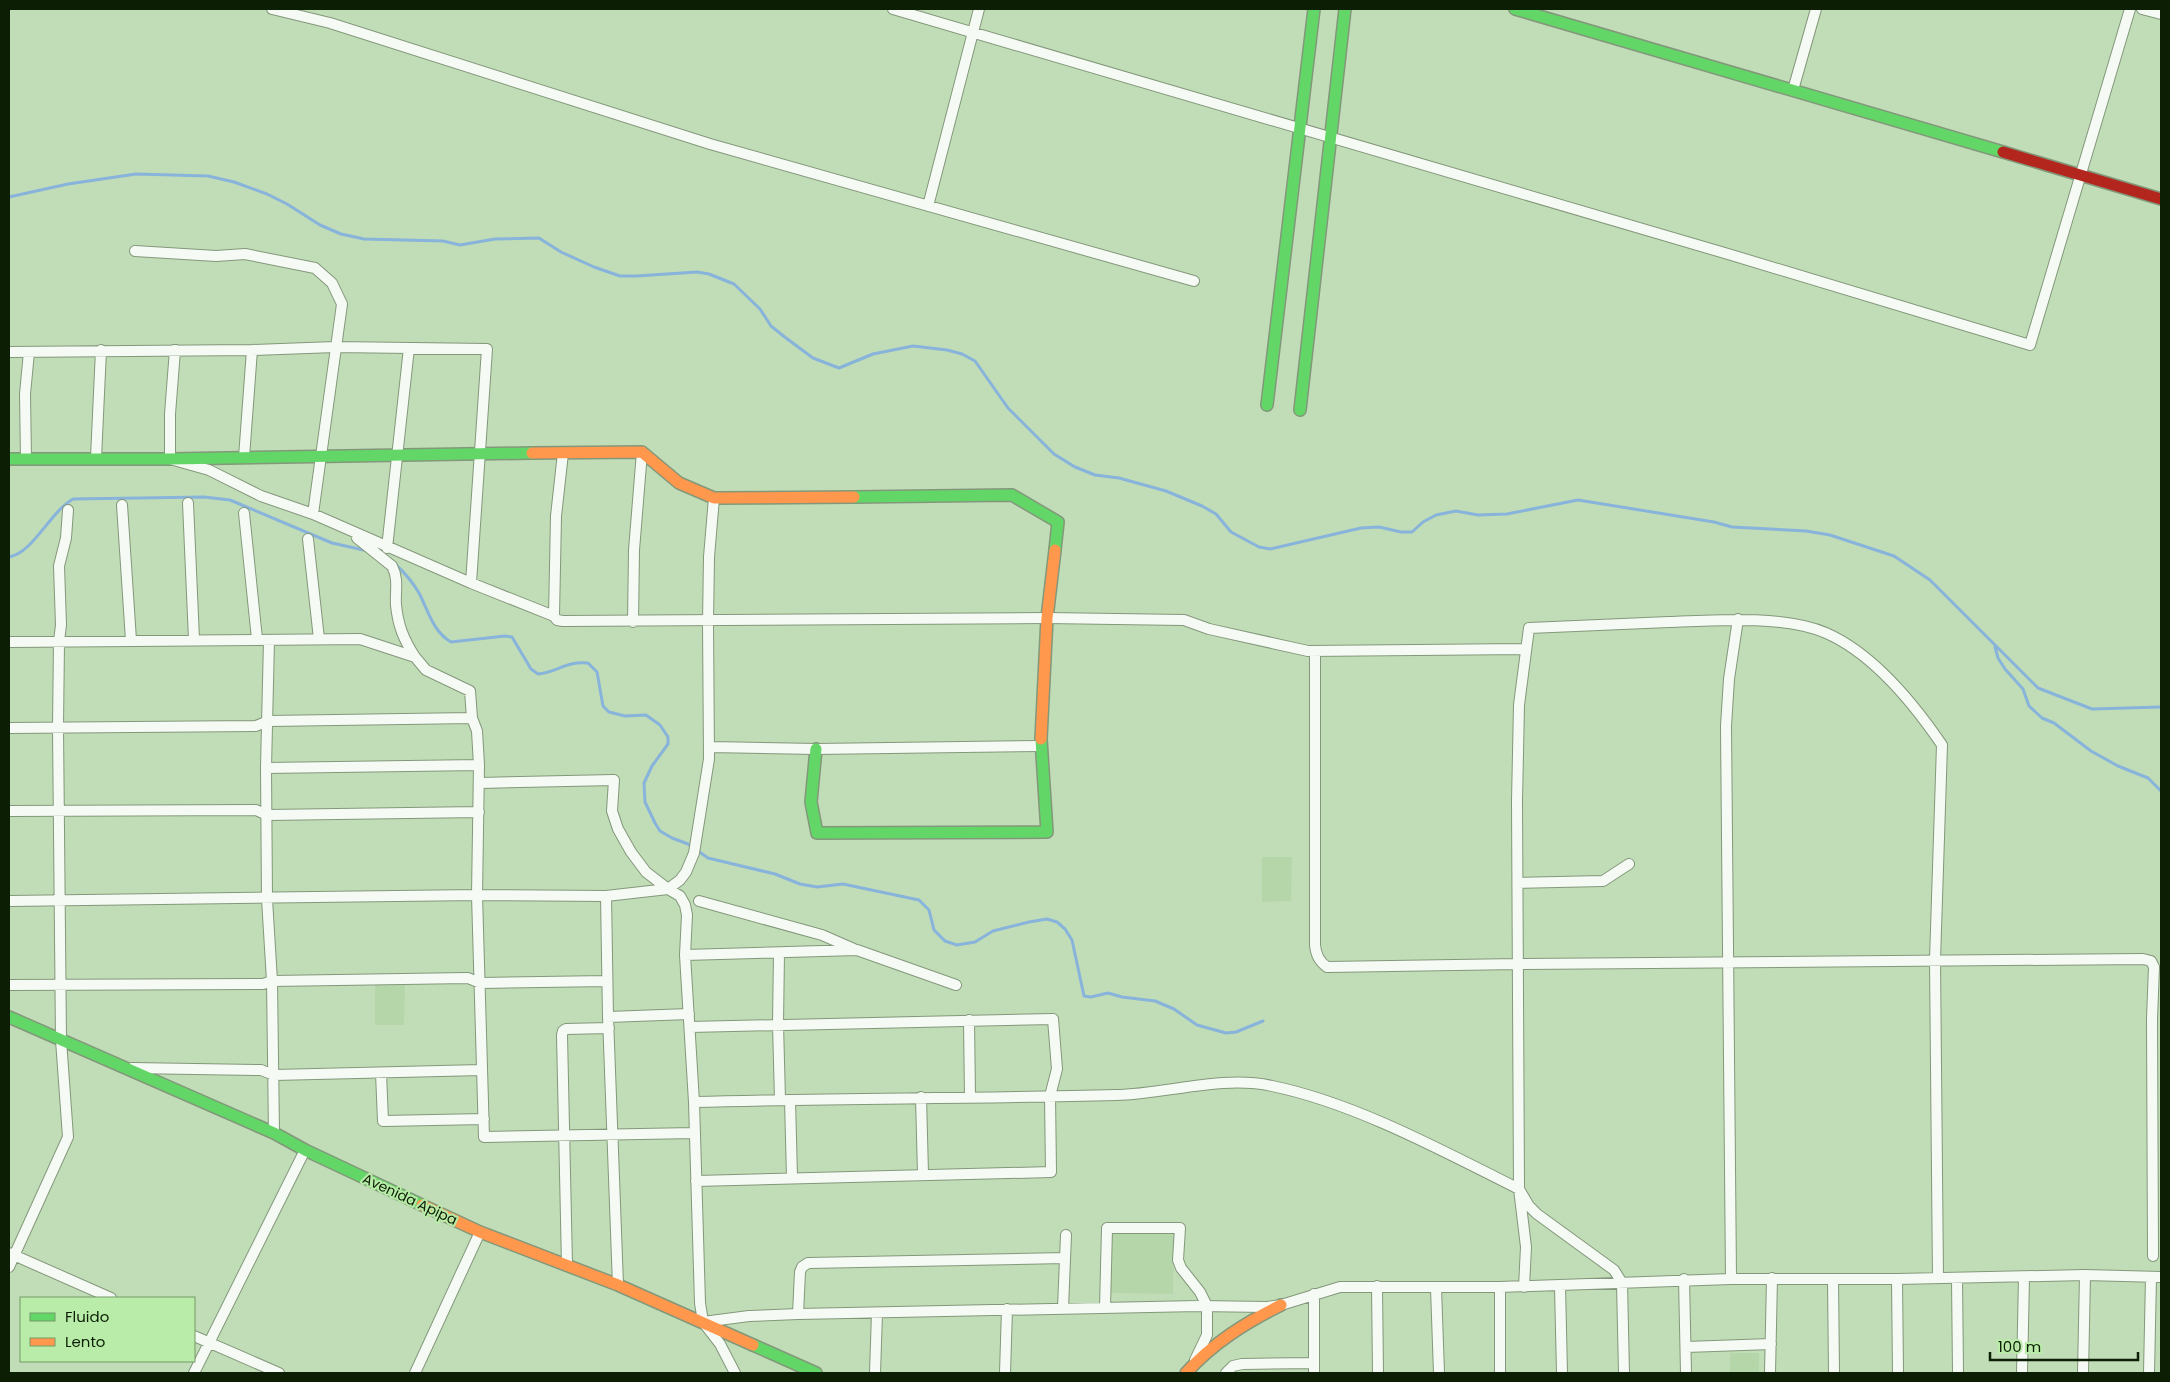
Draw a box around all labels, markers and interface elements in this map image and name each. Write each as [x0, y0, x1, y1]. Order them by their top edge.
street label: Avenida Apipa [359, 1168, 461, 1230]
legend [20, 1297, 195, 1362]
text: Fluido [65, 1306, 109, 1327]
scale bar [1990, 1330, 2138, 1362]
text: Lento [65, 1331, 105, 1352]
text: 100 m [1998, 1336, 2041, 1357]

